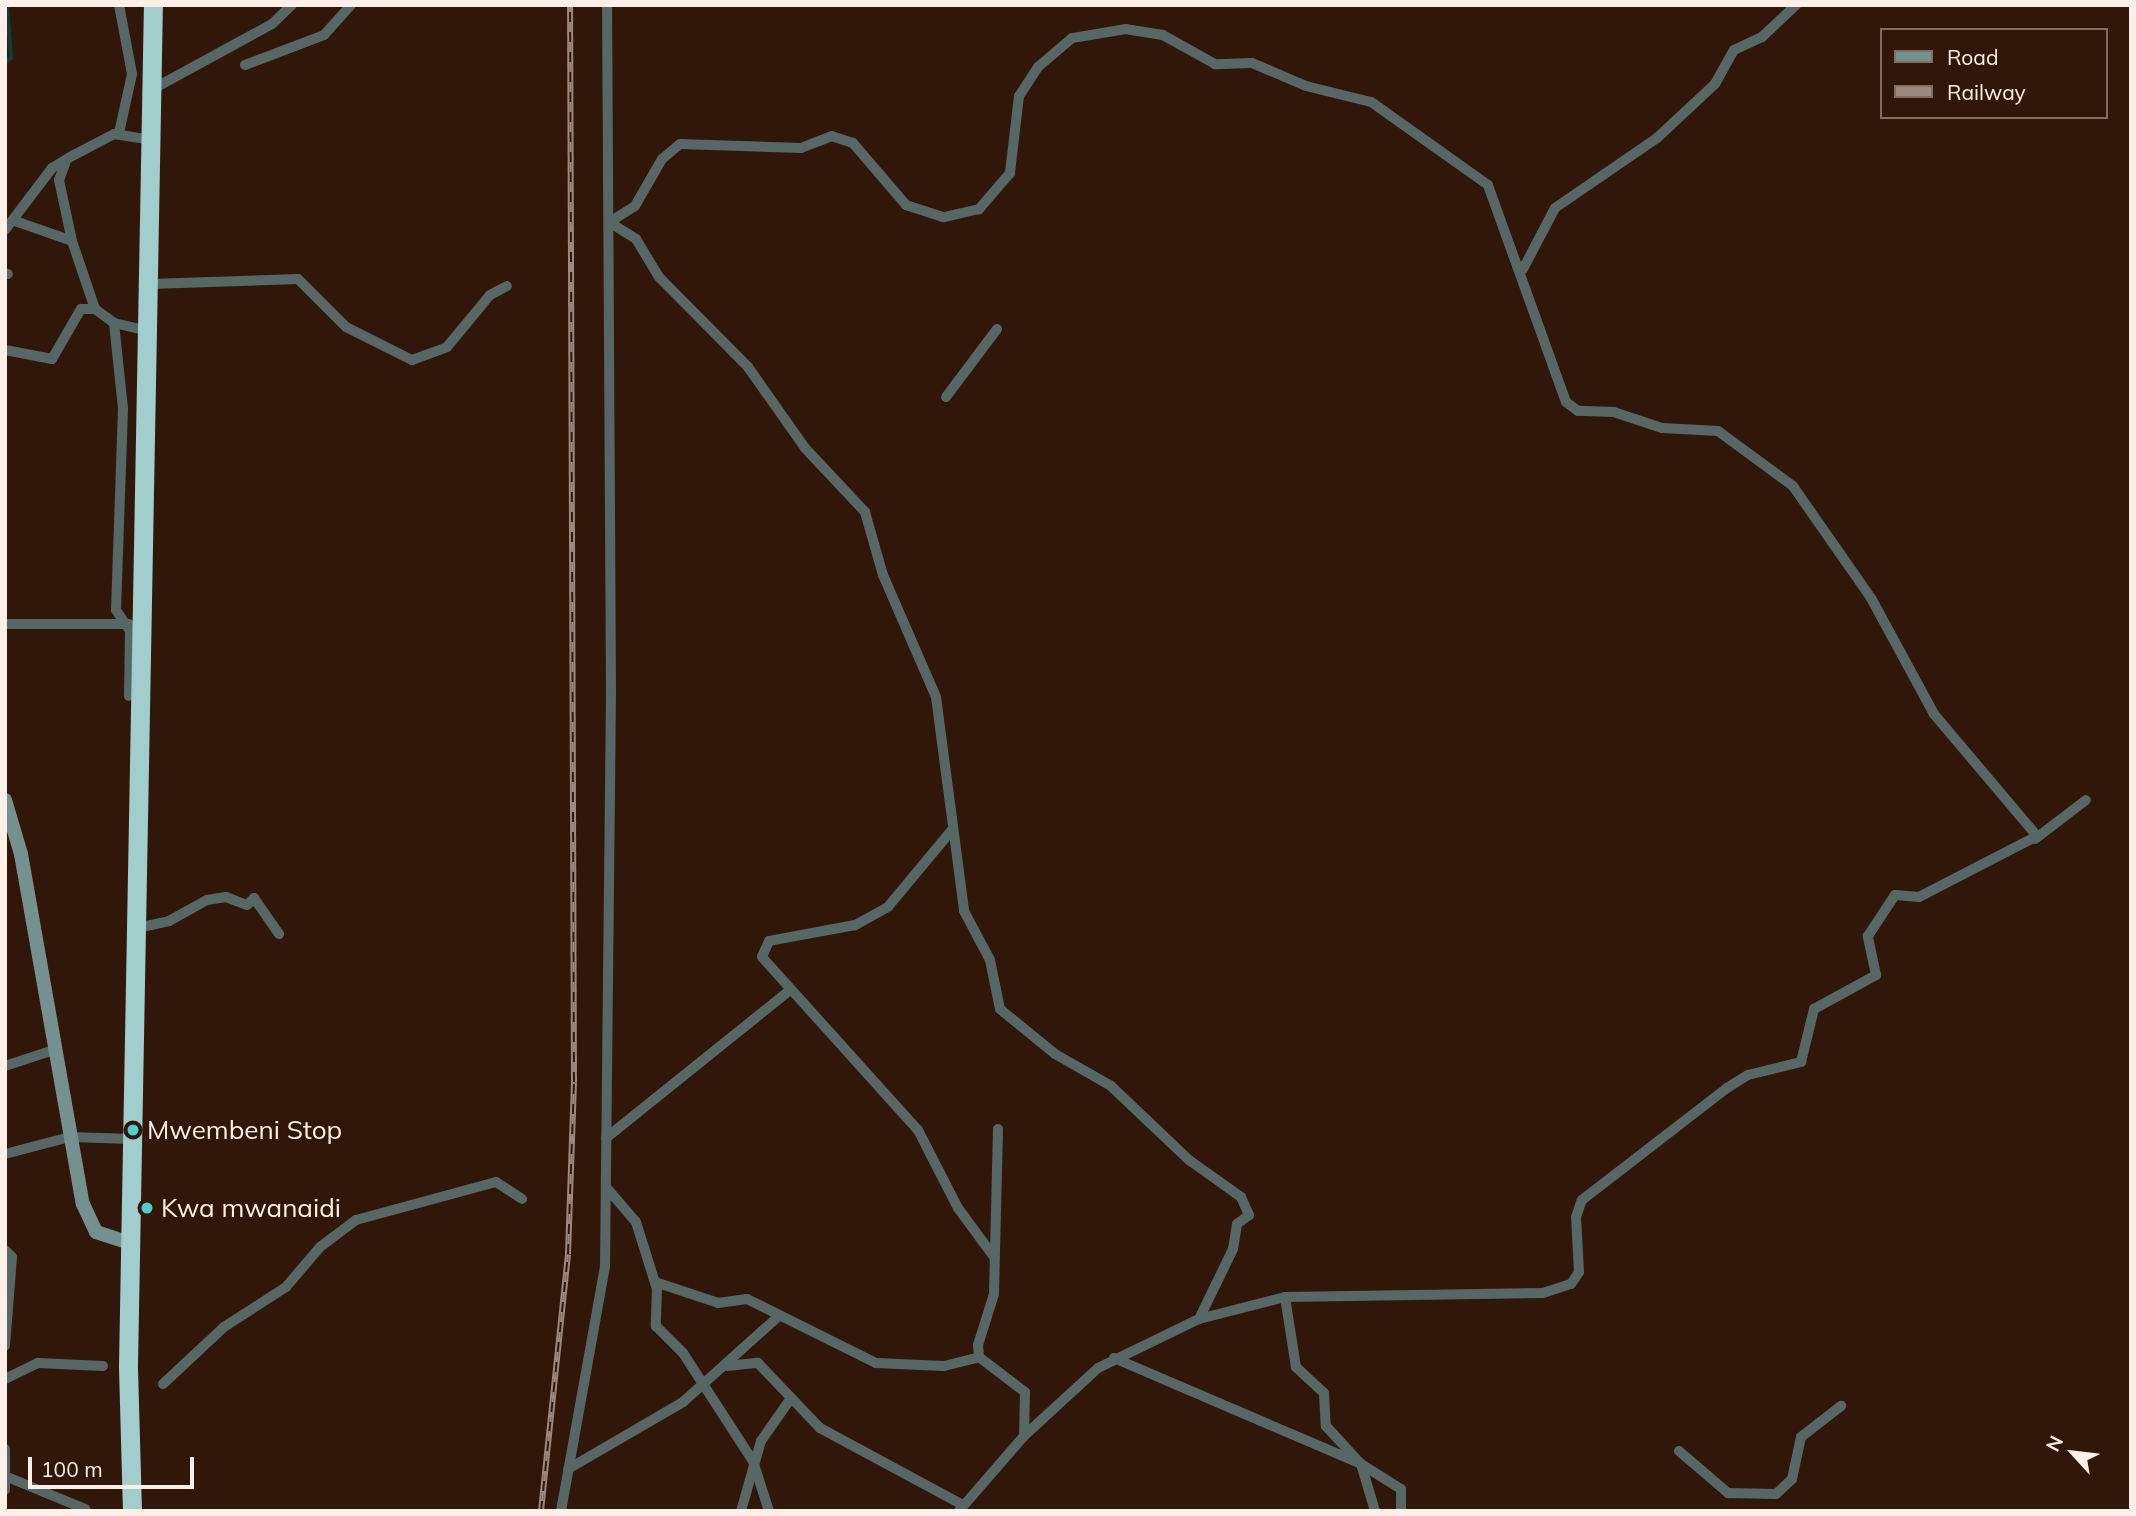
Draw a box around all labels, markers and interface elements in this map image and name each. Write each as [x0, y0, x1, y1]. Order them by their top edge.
legend [1881, 28, 2108, 119]
text: Road [1947, 44, 1998, 70]
text: Railway [1947, 79, 2026, 105]
place label: Mwembeni Stop [147, 1114, 342, 1146]
marker: Mwembeni Stop [125, 1122, 141, 1138]
place label: Kwa mwanaidi [161, 1192, 341, 1224]
marker: Kwa mwanaidi [139, 1200, 155, 1216]
north arrow [2038, 1418, 2108, 1488]
text: N [2040, 1432, 2068, 1455]
scale bar [32, 1442, 198, 1486]
text: 100 m [41, 1456, 103, 1482]

